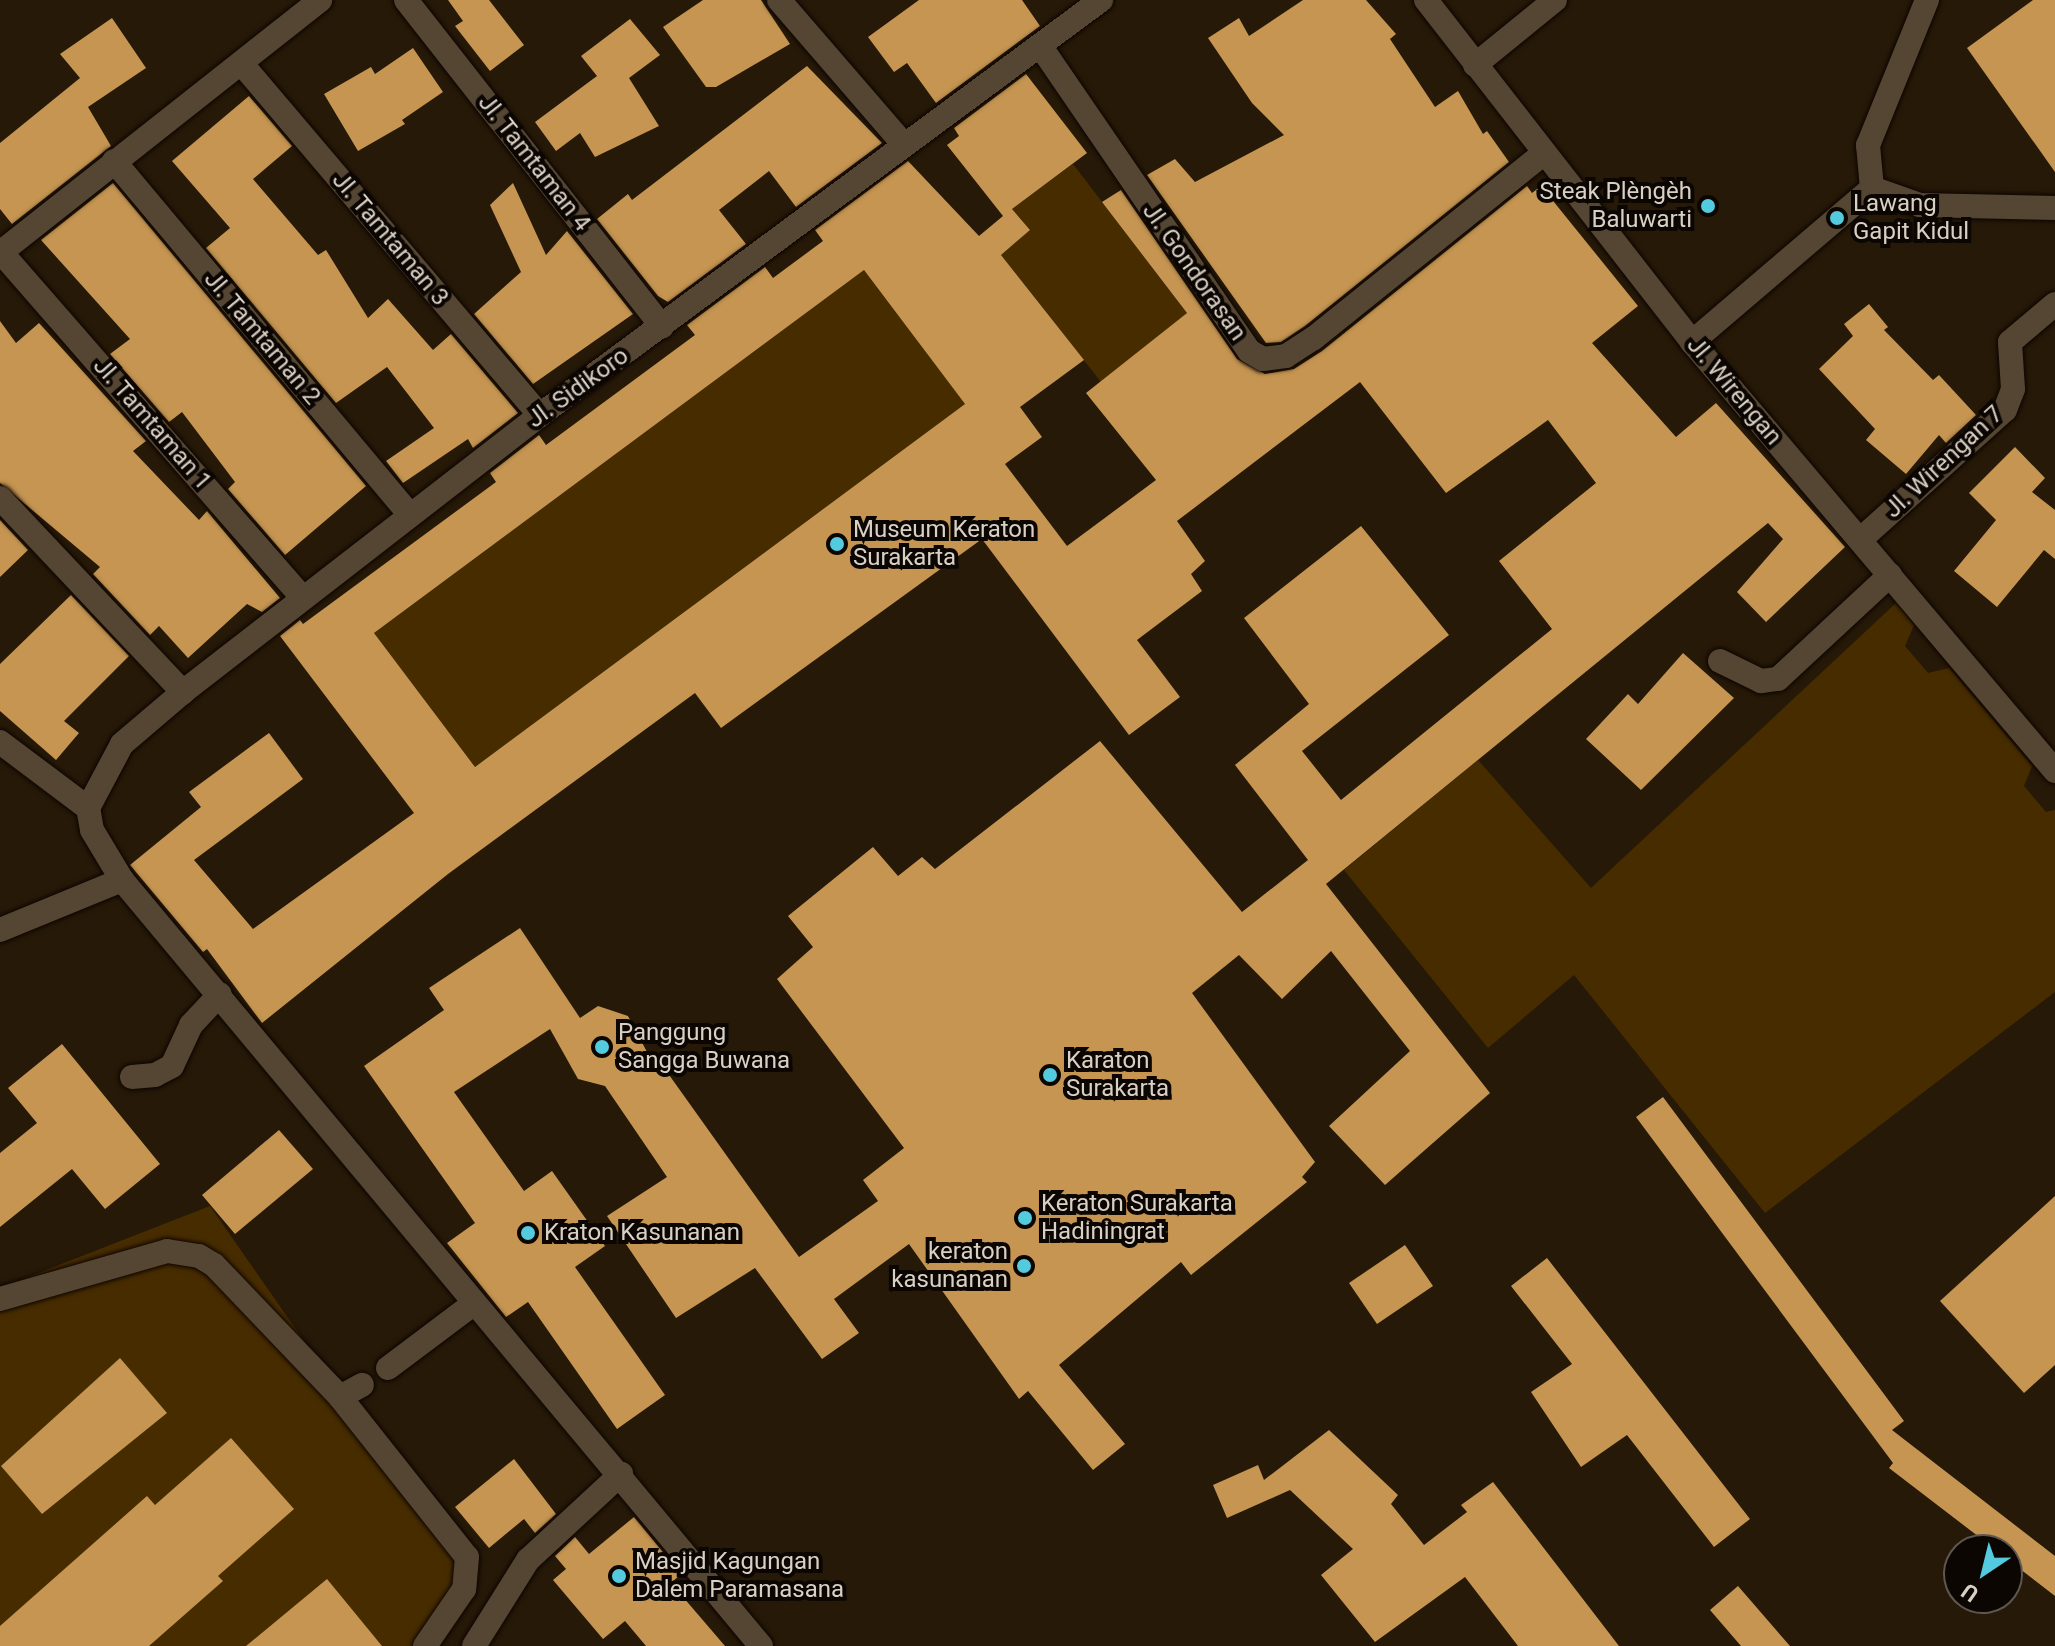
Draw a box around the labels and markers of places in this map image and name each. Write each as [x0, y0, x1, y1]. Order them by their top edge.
place label: Steak Plèngèh Baluwarti [1540, 178, 1692, 234]
place label: Lawang Gapit Kidul [1853, 190, 1969, 246]
marker: Steak Plèngèh Baluwarti [1699, 197, 1717, 215]
marker: Lawang Gapit Kidul [1828, 209, 1846, 227]
place label: Museum Keraton Surakarta [853, 516, 1035, 572]
marker: Museum Keraton Surakarta [828, 535, 846, 553]
place label: Panggung Sangga Buwana [618, 1019, 790, 1075]
marker: Panggung Sangga Buwana [593, 1038, 611, 1056]
place label: Karaton Surakarta [1066, 1047, 1169, 1103]
marker: Karaton Surakarta [1041, 1066, 1059, 1084]
place label: Keraton Surakarta Hadiningrat [1041, 1190, 1233, 1246]
marker: Keraton Surakarta Hadiningrat [1016, 1209, 1034, 1227]
place label: Kraton Kasunanan [544, 1219, 740, 1247]
marker: Kraton Kasunanan [519, 1224, 537, 1242]
place label: keraton kasunanan [891, 1238, 1008, 1294]
marker: keraton kasunanan [1015, 1257, 1033, 1275]
place label: Masjid Kagungan Dalem Paramasana [635, 1548, 844, 1604]
marker: Masjid Kagungan Dalem Paramasana [610, 1567, 628, 1585]

